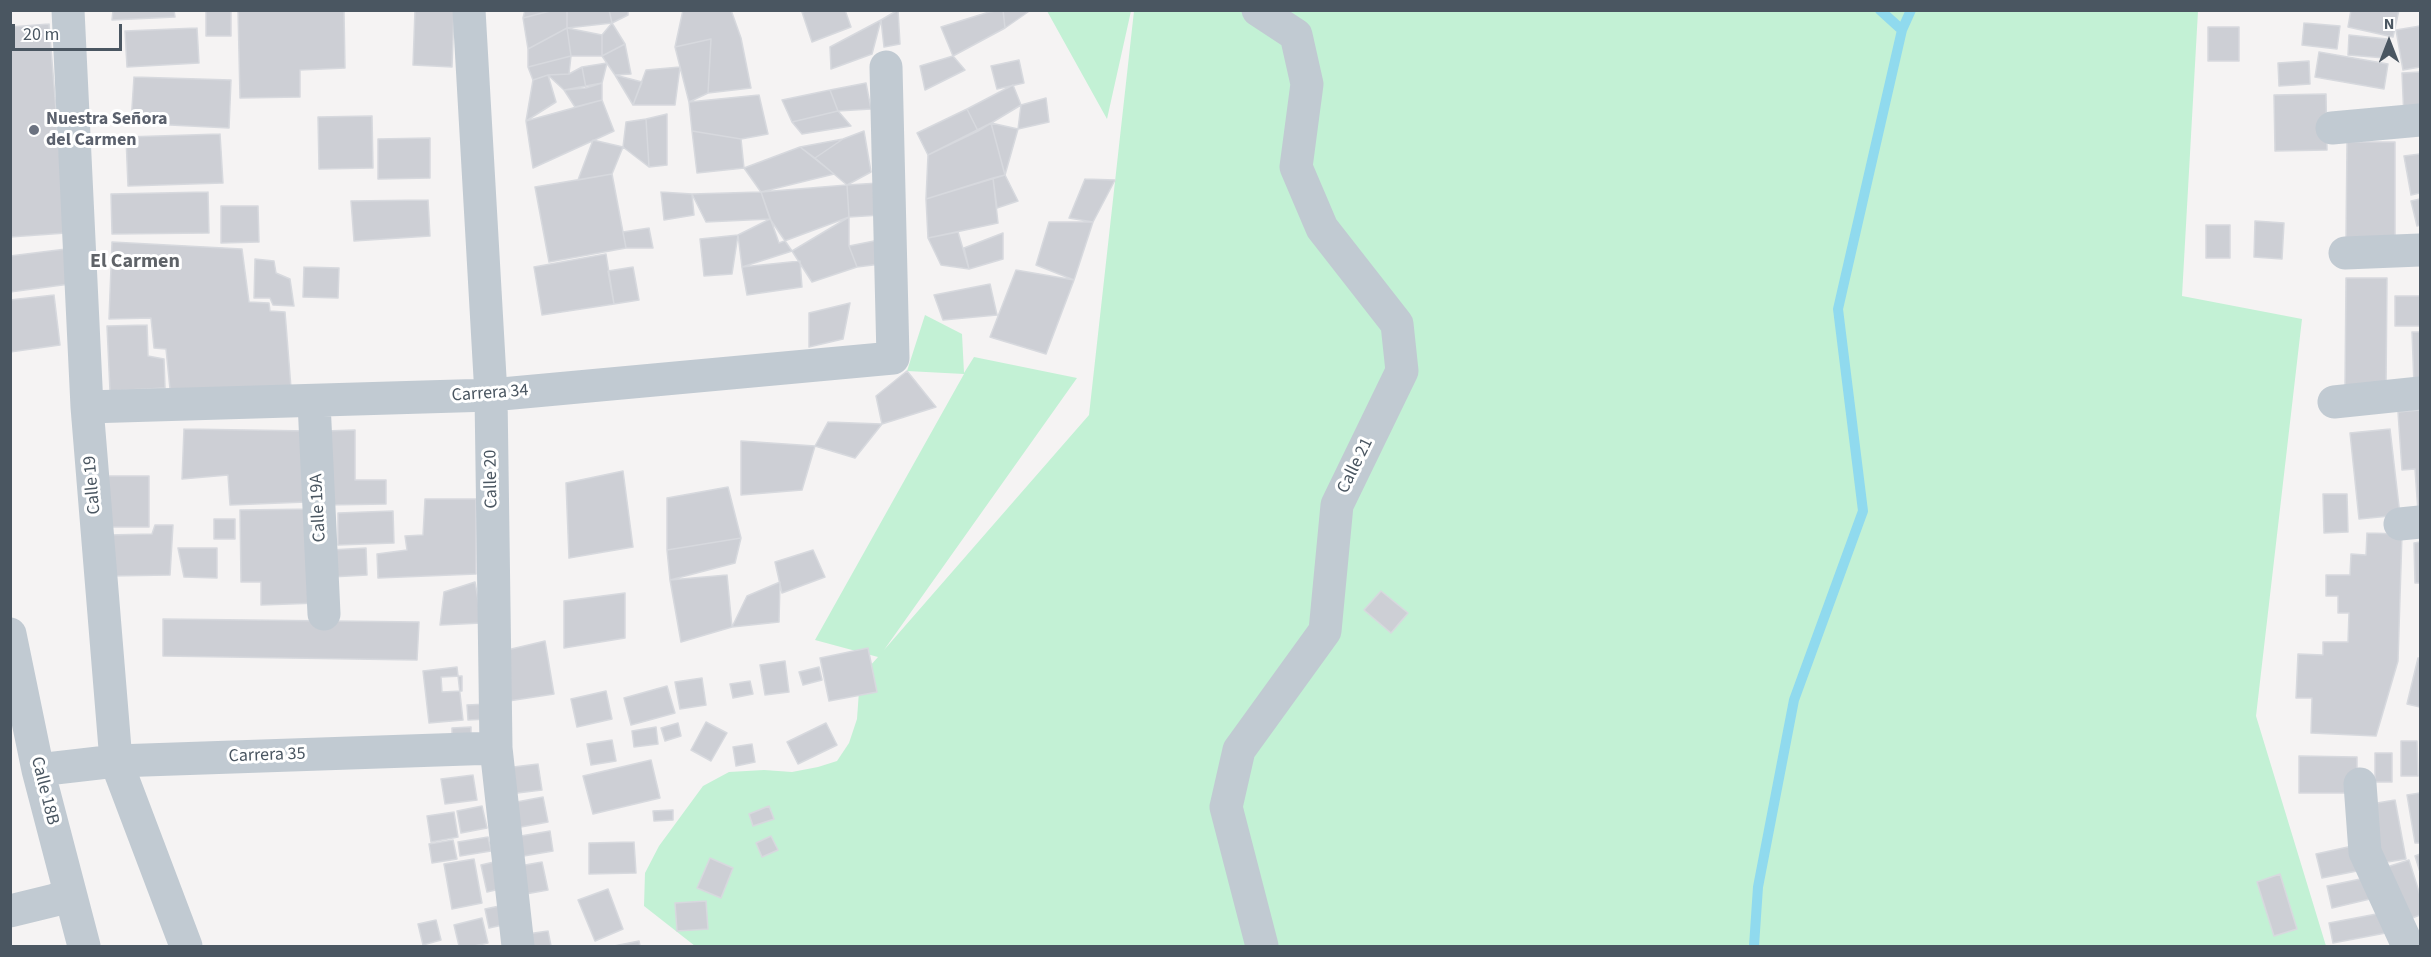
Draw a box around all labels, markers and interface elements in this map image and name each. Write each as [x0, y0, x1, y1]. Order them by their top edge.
scale bar [15, 12, 124, 50]
north arrow [2359, 12, 2419, 72]
text: N [2384, 13, 2394, 35]
text: 20 m [23, 22, 59, 47]
place label: Nuestra Señora del Carmen [46, 109, 168, 152]
marker: Nuestra Señora del Carmen [27, 123, 41, 137]
district label: El Carmen [90, 251, 180, 275]
street label: Carrera 34 [451, 381, 529, 407]
street label: Calle 21 [1333, 435, 1379, 497]
street label: Calle 20 [481, 449, 503, 509]
street label: Calle 19 [80, 455, 106, 515]
street label: Calle 19A [306, 473, 332, 543]
street label: Carrera 35 [228, 744, 306, 768]
street label: Calle 18B [25, 755, 63, 827]

